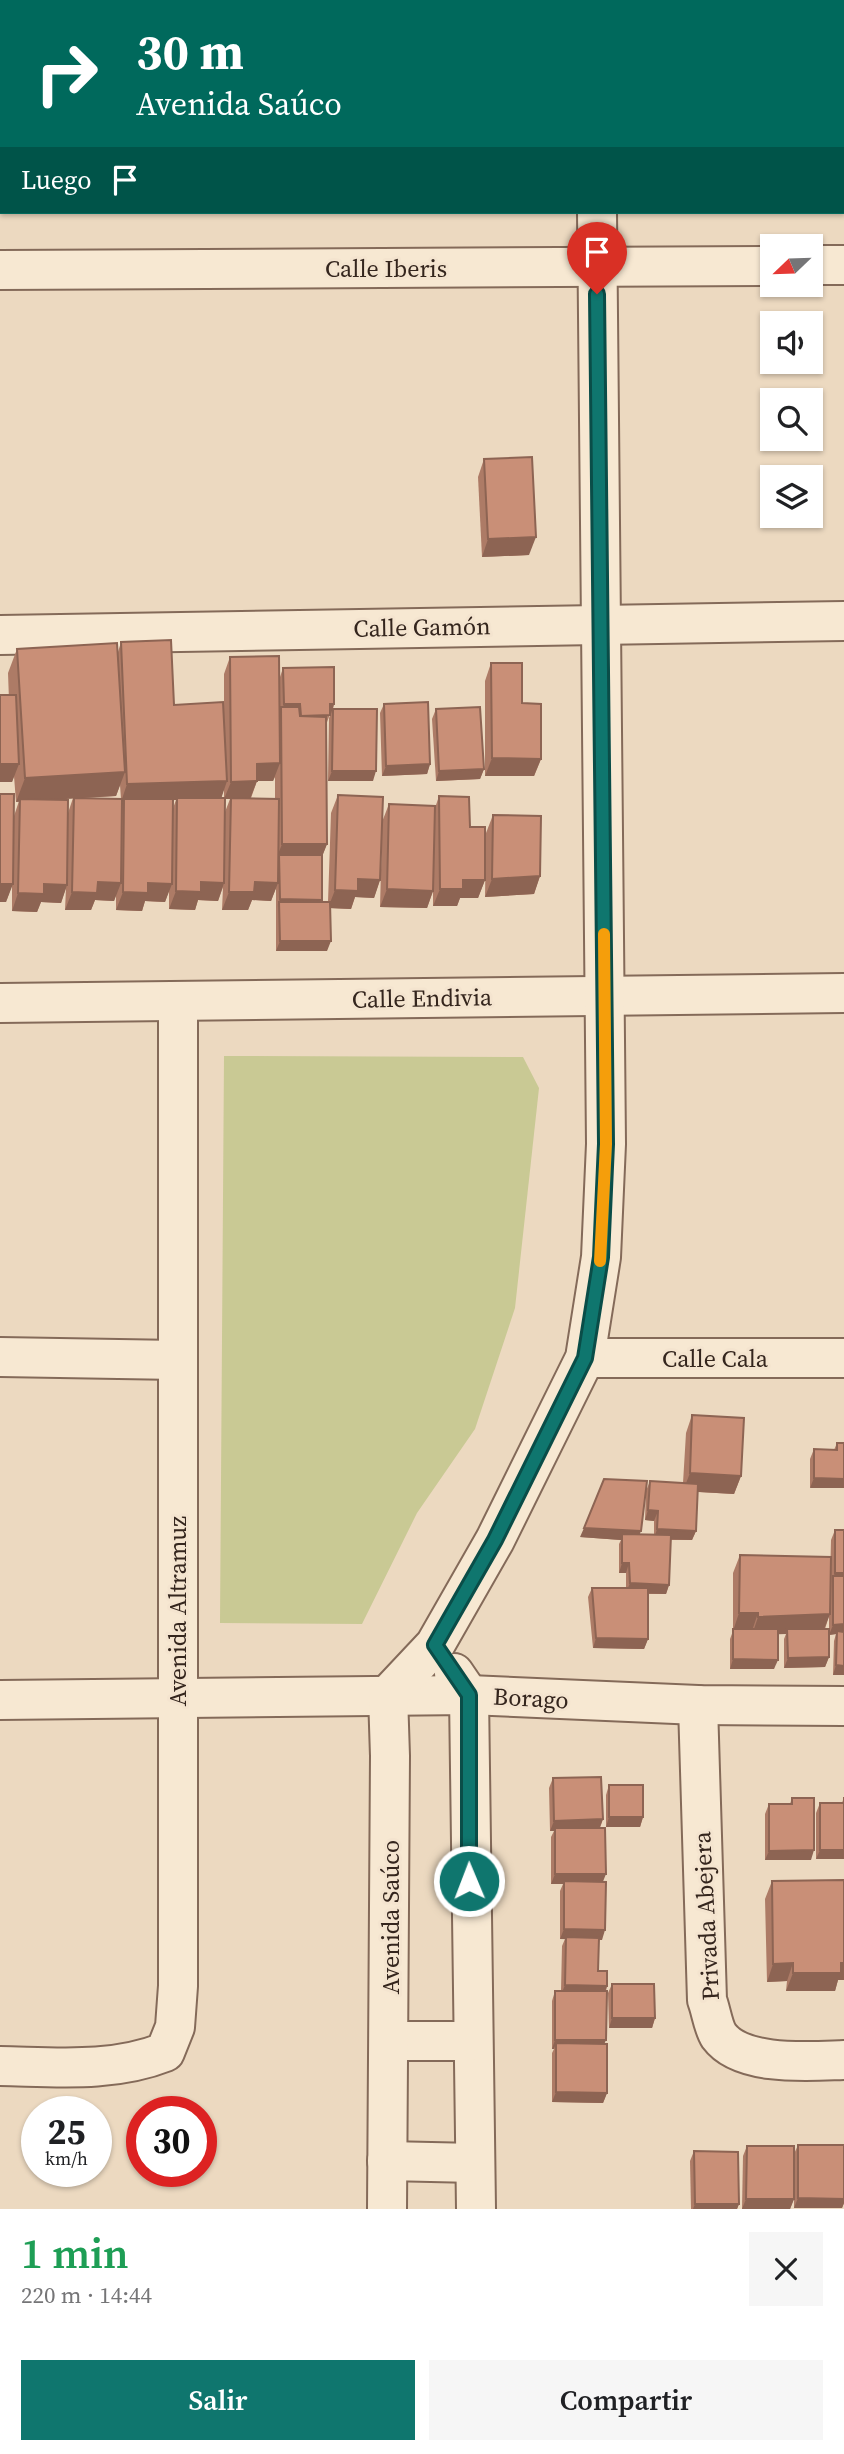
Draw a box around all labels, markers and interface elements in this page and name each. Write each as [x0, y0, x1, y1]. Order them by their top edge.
text: 30 m [136, 18, 244, 85]
icon: right [21, 28, 112, 119]
text: Avenida Saúco [136, 82, 342, 126]
icon: arrive [106, 161, 144, 199]
text: Luego [21, 162, 92, 198]
pin [567, 222, 627, 294]
icon: arrive [578, 233, 616, 271]
north arrow [760, 234, 822, 298]
map controls [760, 234, 823, 528]
street label: Calle Iberis [325, 252, 447, 285]
button: sound [760, 311, 823, 374]
button: search [760, 388, 823, 451]
button: layers [760, 465, 823, 528]
street label: Calle Gamón [353, 609, 491, 645]
street label: Calle Endivia [352, 980, 493, 1016]
street label: Calle Cala [662, 1342, 769, 1375]
street label: Avenida Altramuz [161, 1516, 194, 1706]
street label: Borago [492, 1680, 570, 1716]
street label: Privada Abejera [685, 1830, 727, 2001]
street label: Avenida Saúco [374, 1840, 407, 1994]
position arrow [432, 1844, 506, 1918]
speed limit sign: 30 [126, 2096, 217, 2187]
text: 25 [48, 2108, 85, 2156]
text: km/h [45, 2146, 88, 2171]
text: 1 min [21, 2224, 129, 2282]
button: close [749, 2232, 823, 2306]
text: 220 m · 14:44 [21, 2279, 152, 2311]
button: Salir [21, 2360, 415, 2440]
button: Compartir [429, 2360, 823, 2440]

